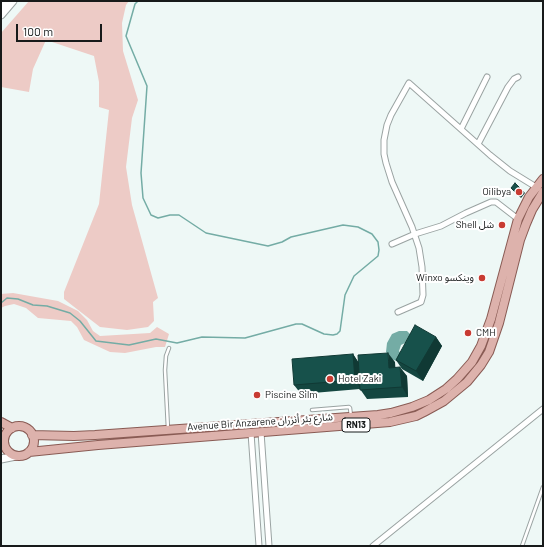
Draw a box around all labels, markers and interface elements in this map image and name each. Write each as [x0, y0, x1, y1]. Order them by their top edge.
scale bar [18, 16, 104, 42]
text: 100 m [23, 24, 53, 38]
place label: Oilibya [482, 186, 511, 198]
marker: Oilibya [514, 187, 524, 197]
place label: Shell شل [456, 219, 494, 231]
marker: Shell شل [497, 220, 507, 230]
place label: Winxo وينكسو [416, 272, 474, 284]
marker: Winxo وينكسو [477, 273, 487, 283]
place label: CMH [476, 327, 496, 339]
marker: CMH [463, 328, 473, 338]
place label: Hotel Zaki [338, 373, 381, 385]
marker: Hotel Zaki [325, 374, 335, 384]
place label: Piscine Silm [265, 389, 318, 401]
marker: Piscine Silm [252, 390, 262, 400]
street label: Avenue Bir Anzarene شارع بئر أنزران [187, 411, 333, 433]
road number: RN13 [342, 418, 370, 432]

